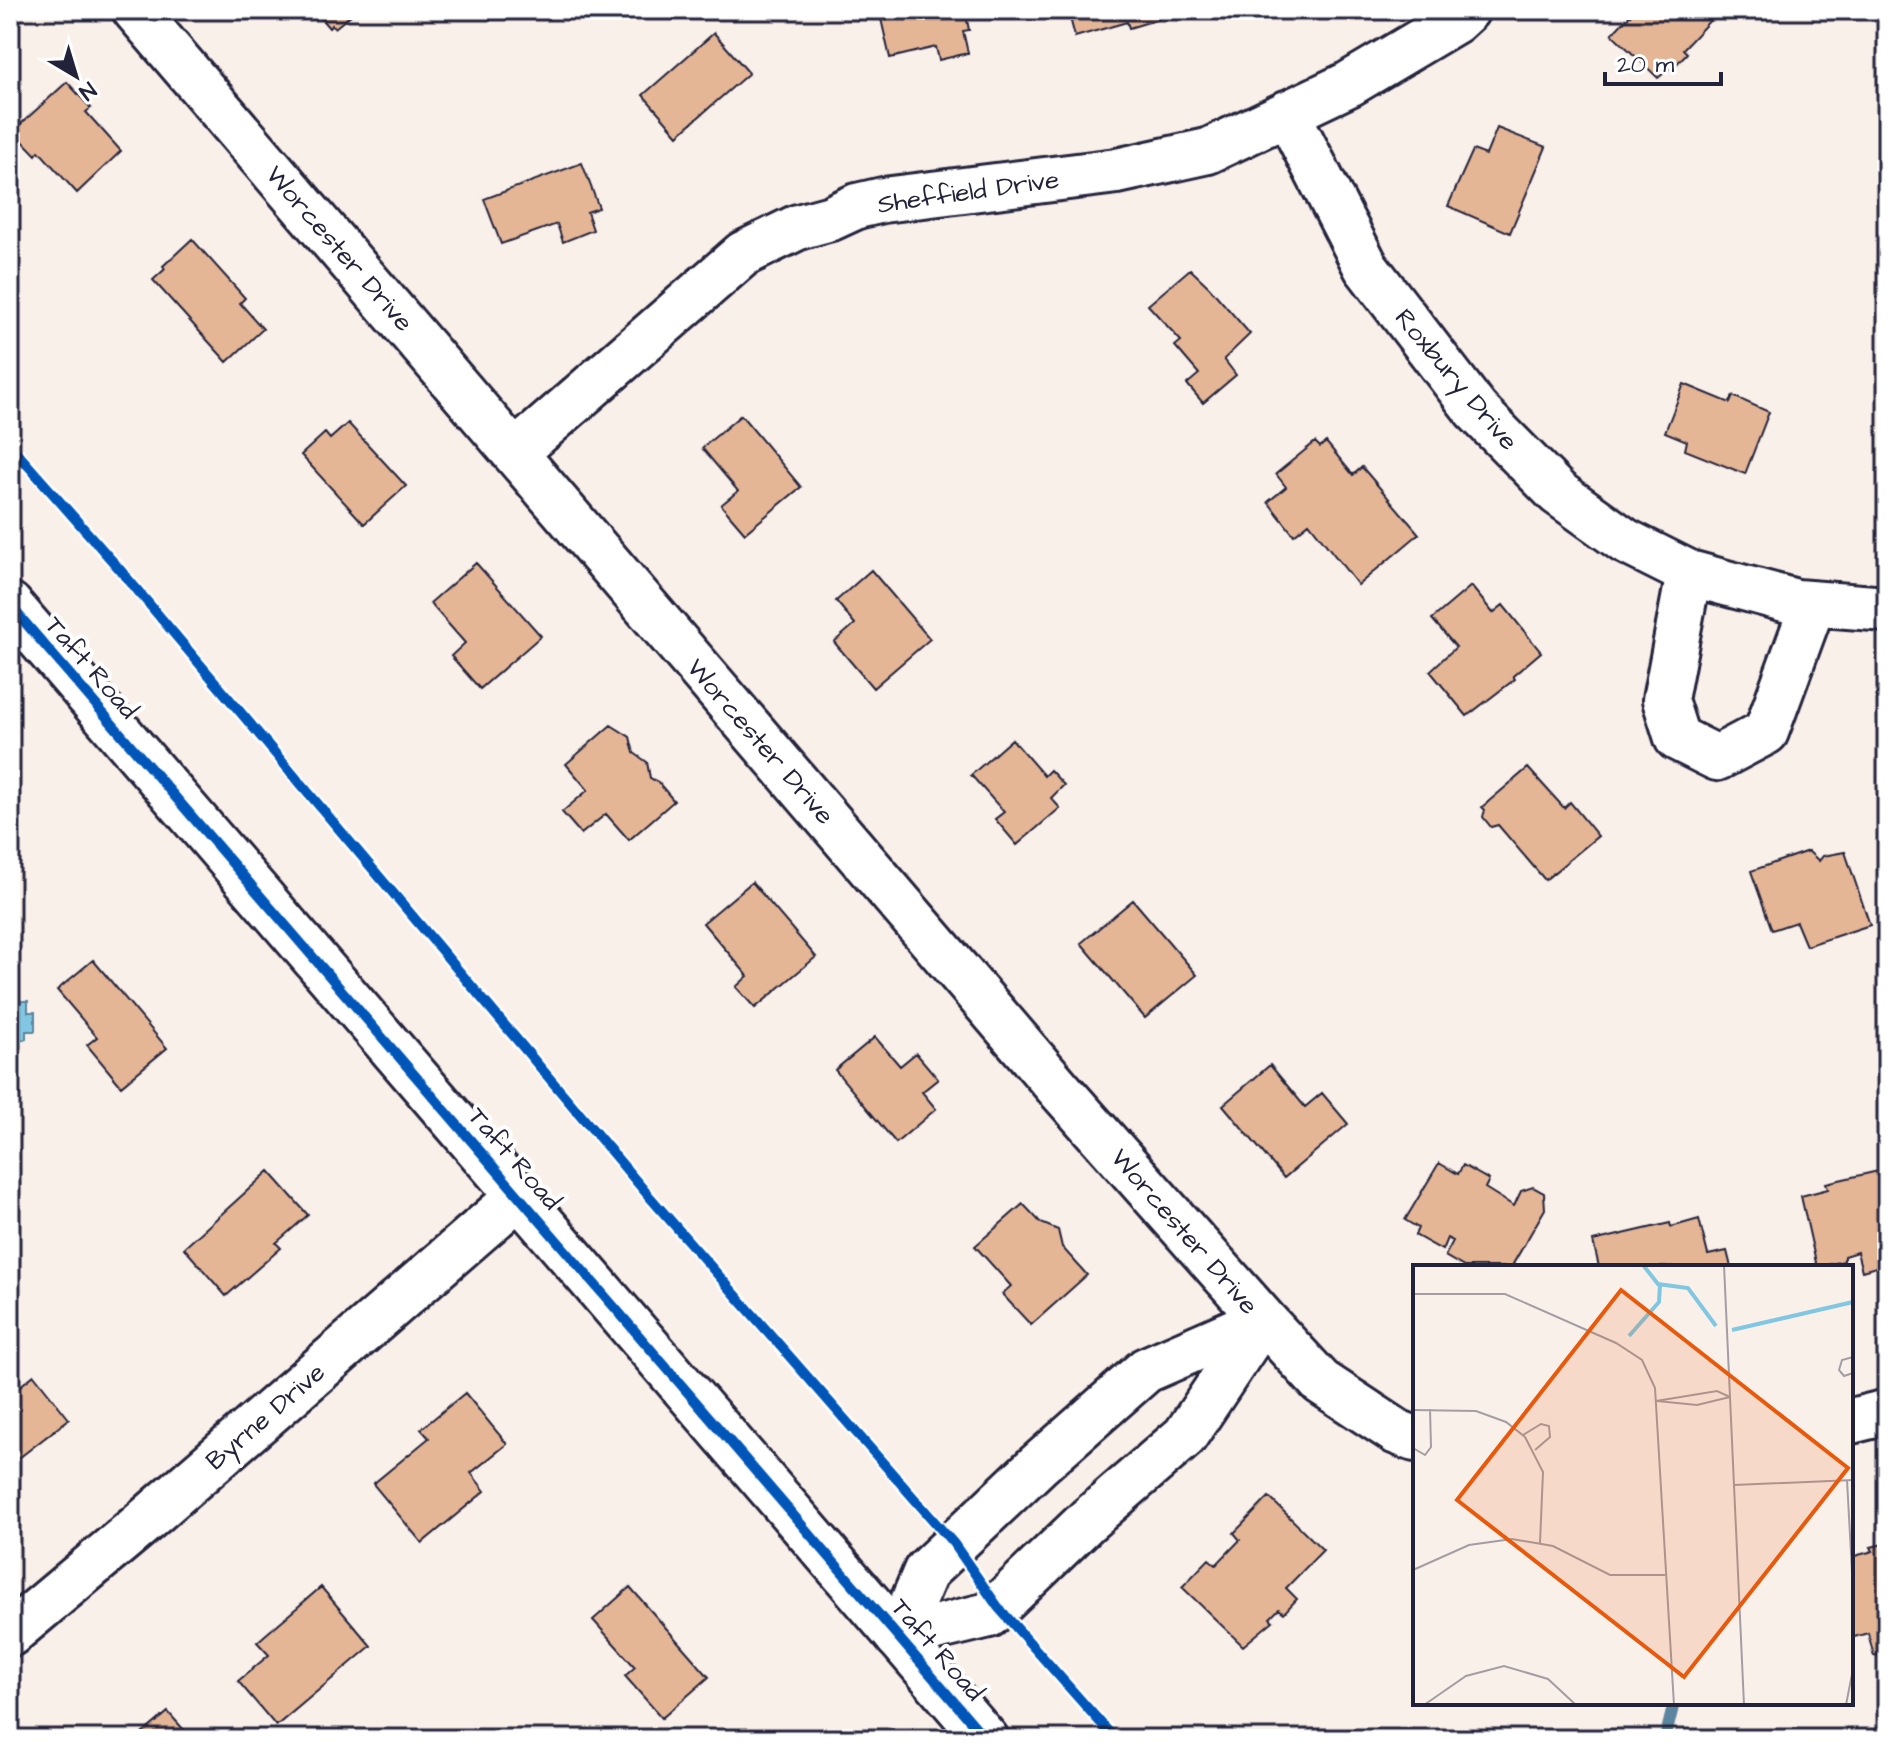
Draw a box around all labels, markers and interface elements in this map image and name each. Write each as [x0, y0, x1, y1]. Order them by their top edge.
north arrow [36, 36, 116, 116]
scale bar [1605, 36, 1721, 86]
text: 20 m [1617, 48, 1674, 82]
text: N [72, 74, 102, 107]
street label: Worcester Drive [257, 158, 421, 339]
street label: Sheffield Drive [875, 161, 1061, 223]
street label: Roxbury Drive [1385, 301, 1526, 459]
street label: Taft Road [36, 608, 146, 727]
street label: Worcester Drive [678, 651, 842, 832]
street label: Taft Road [459, 1099, 569, 1218]
street label: Worcester Drive [1102, 1141, 1266, 1322]
inset map [1413, 1265, 1853, 1705]
street label: Byrne Drive [198, 1355, 334, 1480]
street label: Taft Road [882, 1590, 992, 1709]

